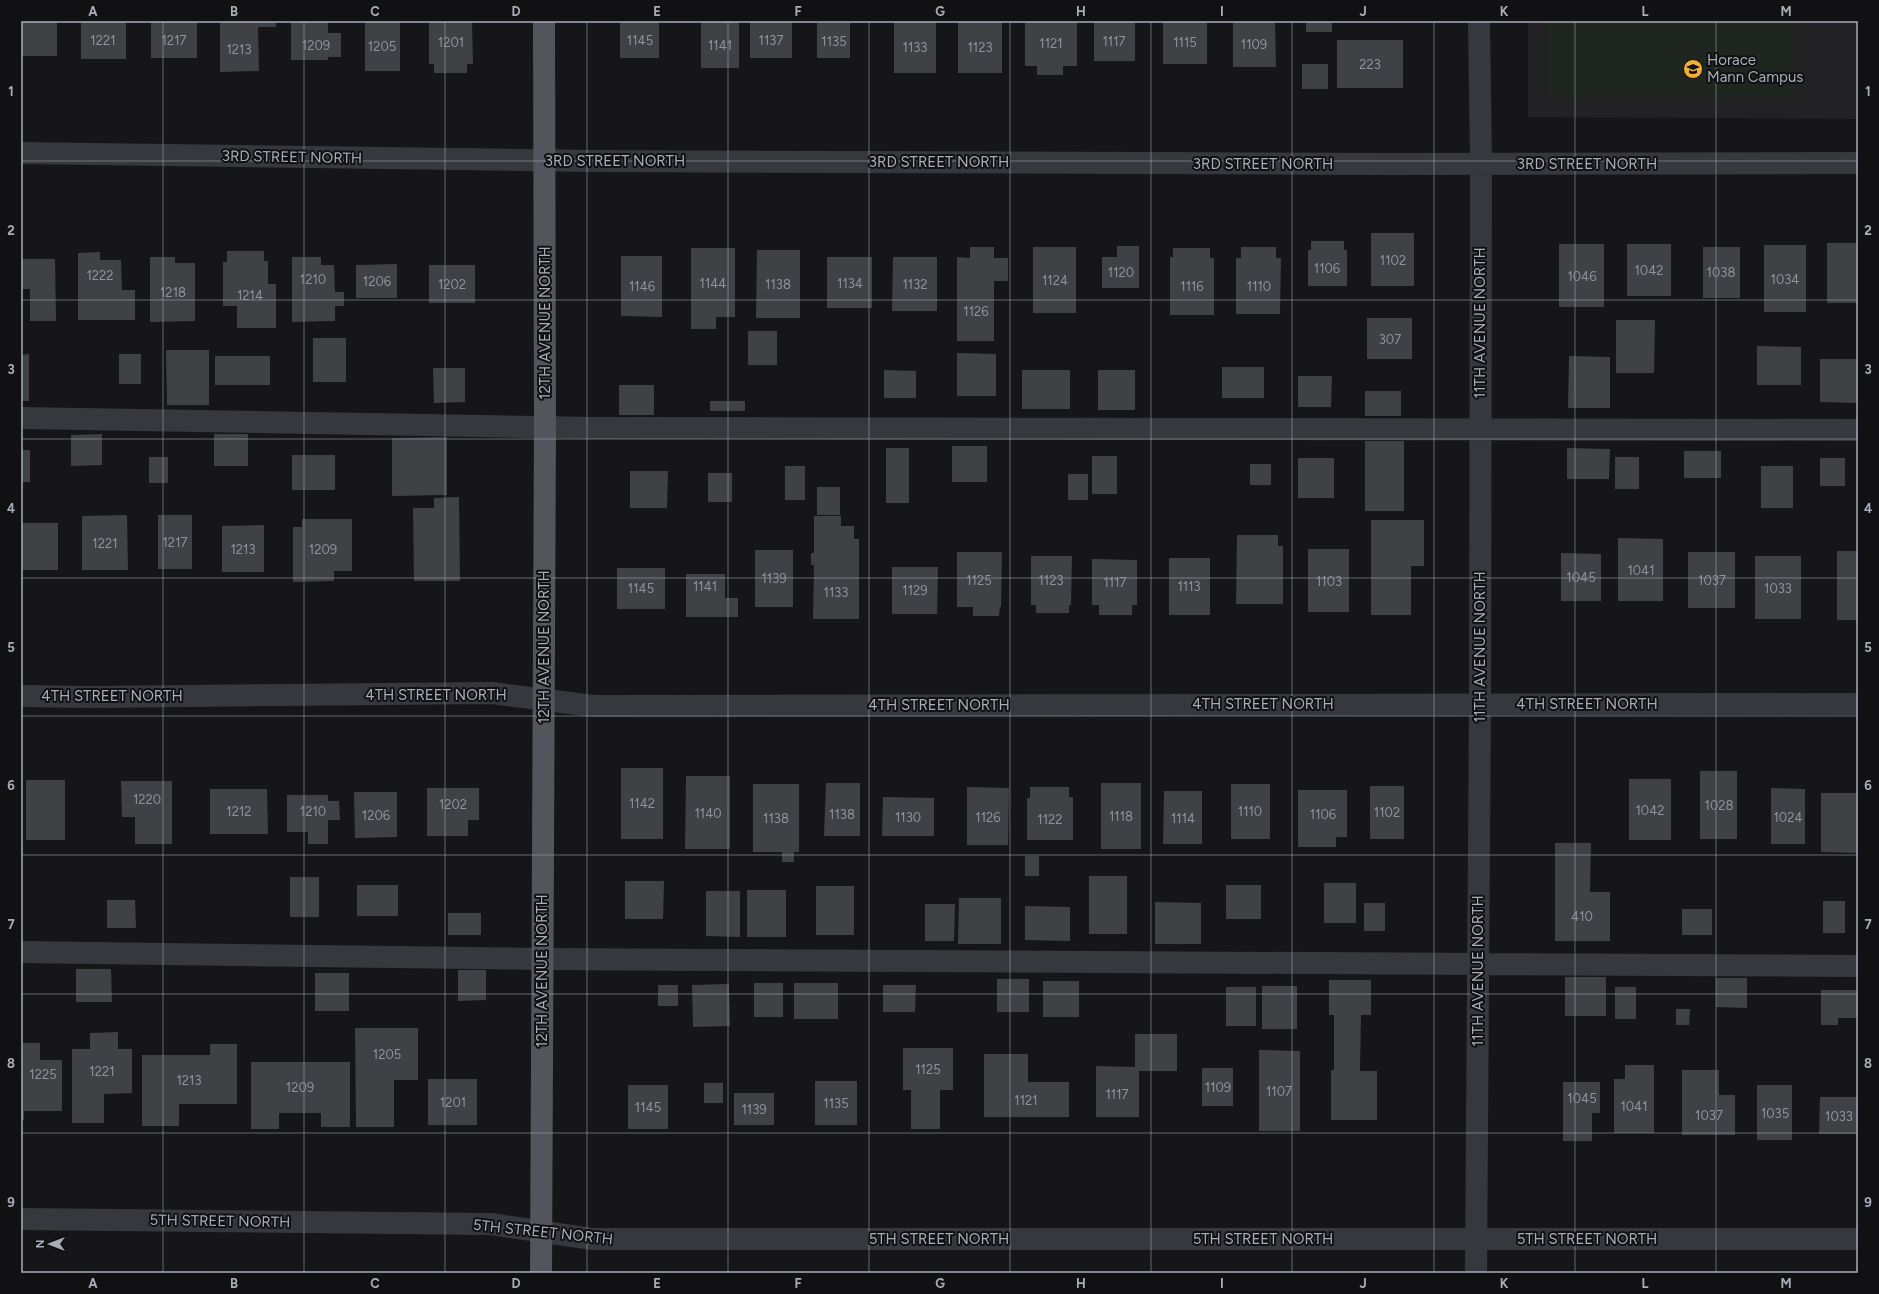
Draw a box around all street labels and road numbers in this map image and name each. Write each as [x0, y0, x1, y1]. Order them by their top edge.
street label: 3RD STREET NORTH [222, 147, 362, 167]
street label: 3RD STREET NORTH [545, 152, 685, 170]
street label: 3RD STREET NORTH [869, 153, 1009, 171]
street label: 3RD STREET NORTH [1193, 155, 1333, 173]
street label: 3RD STREET NORTH [1517, 155, 1657, 173]
street label: 12TH AVENUE NORTH [536, 246, 554, 400]
street label: 11TH AVENUE NORTH [1471, 247, 1489, 399]
street label: 12TH AVENUE NORTH [535, 570, 553, 724]
street label: 11TH AVENUE NORTH [1471, 571, 1489, 723]
street label: 4TH STREET NORTH [365, 686, 507, 704]
street label: 4TH STREET NORTH [41, 687, 183, 705]
street label: 4TH STREET NORTH [1192, 695, 1334, 713]
street label: 4TH STREET NORTH [1516, 695, 1658, 713]
street label: 4TH STREET NORTH [868, 696, 1010, 714]
street label: 12TH AVENUE NORTH [533, 894, 551, 1048]
street label: 11TH AVENUE NORTH [1469, 895, 1487, 1047]
street label: 5TH STREET NORTH [150, 1211, 290, 1231]
street label: 5TH STREET NORTH [472, 1216, 614, 1248]
street label: 5TH STREET NORTH [869, 1230, 1009, 1248]
street label: 5TH STREET NORTH [1193, 1230, 1333, 1248]
street label: 5TH STREET NORTH [1517, 1230, 1657, 1248]

